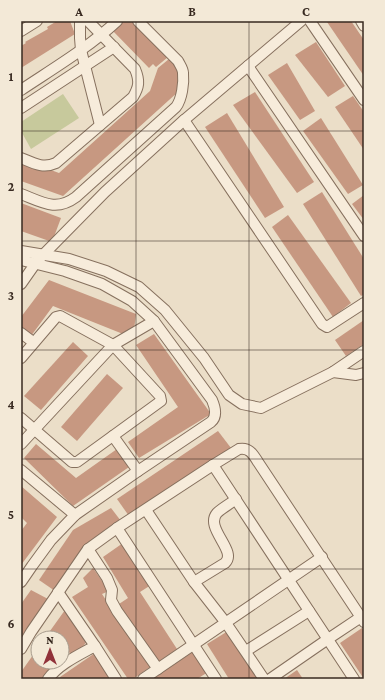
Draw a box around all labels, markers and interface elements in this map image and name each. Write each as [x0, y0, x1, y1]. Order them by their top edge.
text: A [74, 4, 83, 19]
text: B [188, 4, 196, 19]
text: C [302, 4, 310, 19]
text: 1 [9, 69, 14, 84]
text: 2 [8, 179, 15, 194]
text: 3 [8, 288, 14, 303]
text: 4 [7, 397, 15, 412]
text: 5 [8, 507, 14, 522]
text: 6 [7, 616, 15, 631]
north arrow [30, 630, 70, 670]
text: N [46, 634, 54, 646]

